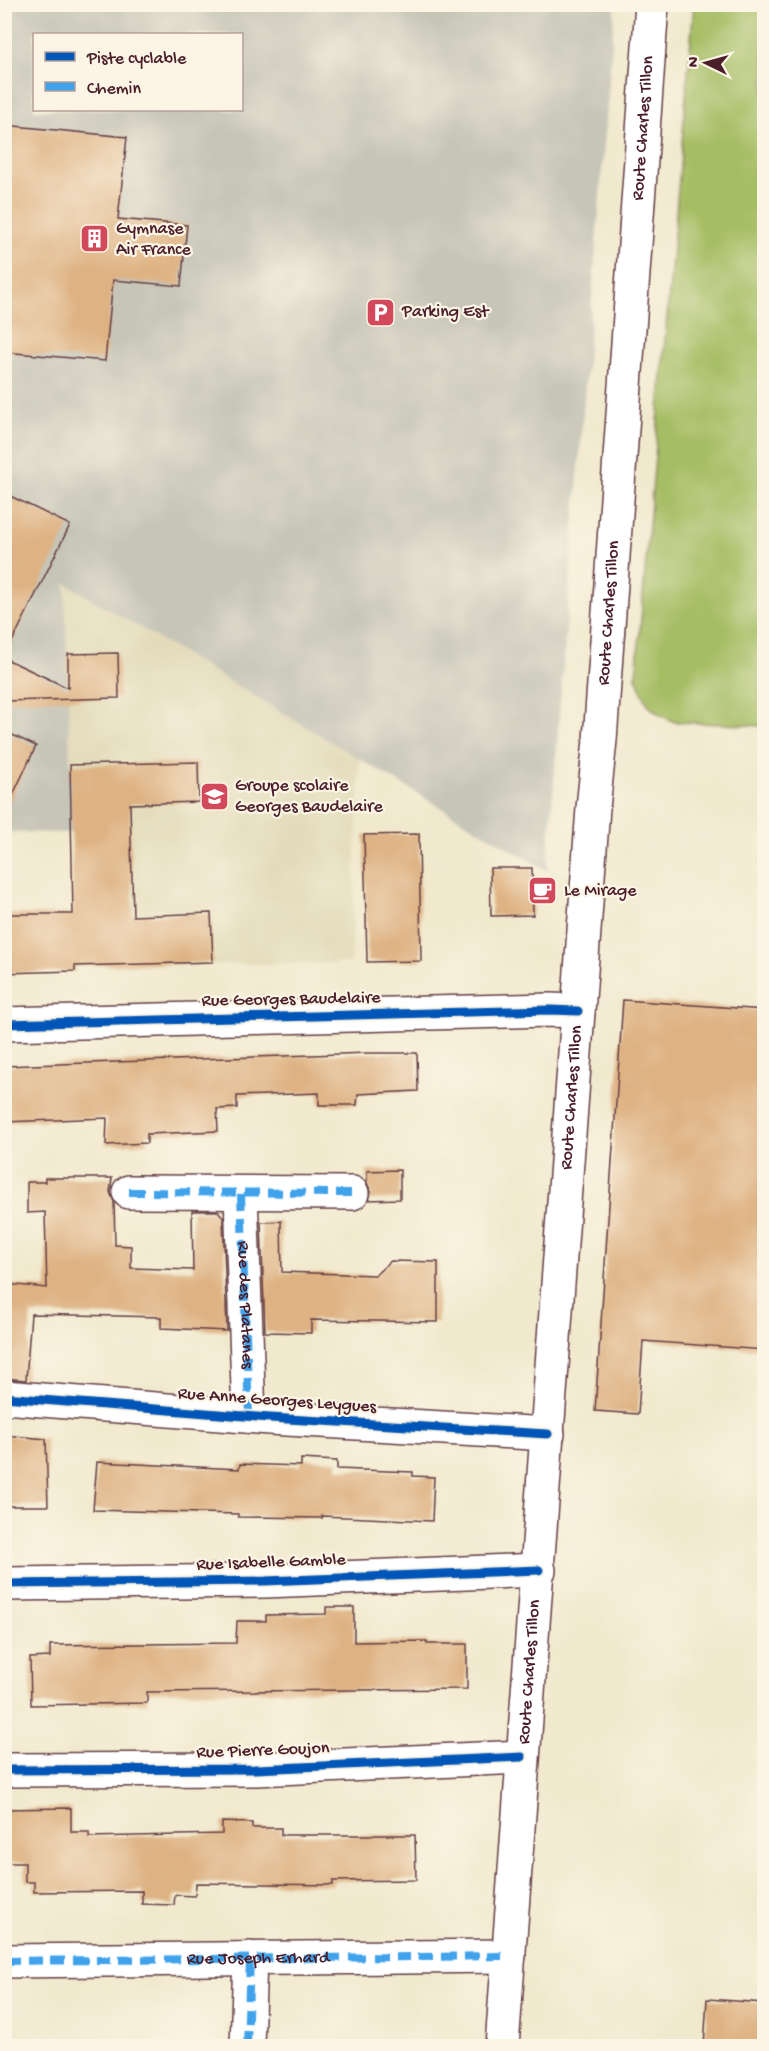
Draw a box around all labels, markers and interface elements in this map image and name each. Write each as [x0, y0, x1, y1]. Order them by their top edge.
legend [33, 33, 243, 111]
north arrow [676, 33, 736, 93]
text: Piste cyclable [86, 49, 187, 70]
street label: Route Charles Tillon [628, 55, 659, 201]
text: N [685, 55, 705, 68]
text: Chemin [87, 79, 141, 100]
place label: Gymnase Air France [116, 219, 191, 261]
building icon: Gymnase Air France [79, 223, 111, 255]
parking icon: Parking Est [365, 296, 397, 328]
place label: Parking Est [401, 302, 490, 323]
street label: Route Charles Tillon [593, 540, 625, 686]
place label: Groupe scolaire Georges Baudelaire [235, 776, 383, 818]
school or university icon: Groupe scolaire Georges Baudelaire [198, 780, 230, 812]
cafe icon: Le Mirage [527, 875, 559, 907]
place label: Le Mirage [564, 881, 637, 902]
street label: Rue Georges Baudelaire [201, 988, 381, 1012]
street label: Route Charles Tillon [556, 1024, 588, 1171]
street label: Rue des Platanes [232, 1241, 258, 1371]
street label: Rue Anne Georges Leygues [177, 1384, 378, 1419]
street label: Rue Isabelle Gamble [196, 1550, 347, 1576]
street label: Route Charles Tillon [514, 1599, 545, 1745]
street label: Rue Pierre Goujon [196, 1738, 330, 1764]
street label: Rue Joseph Erhard [186, 1947, 331, 1970]

